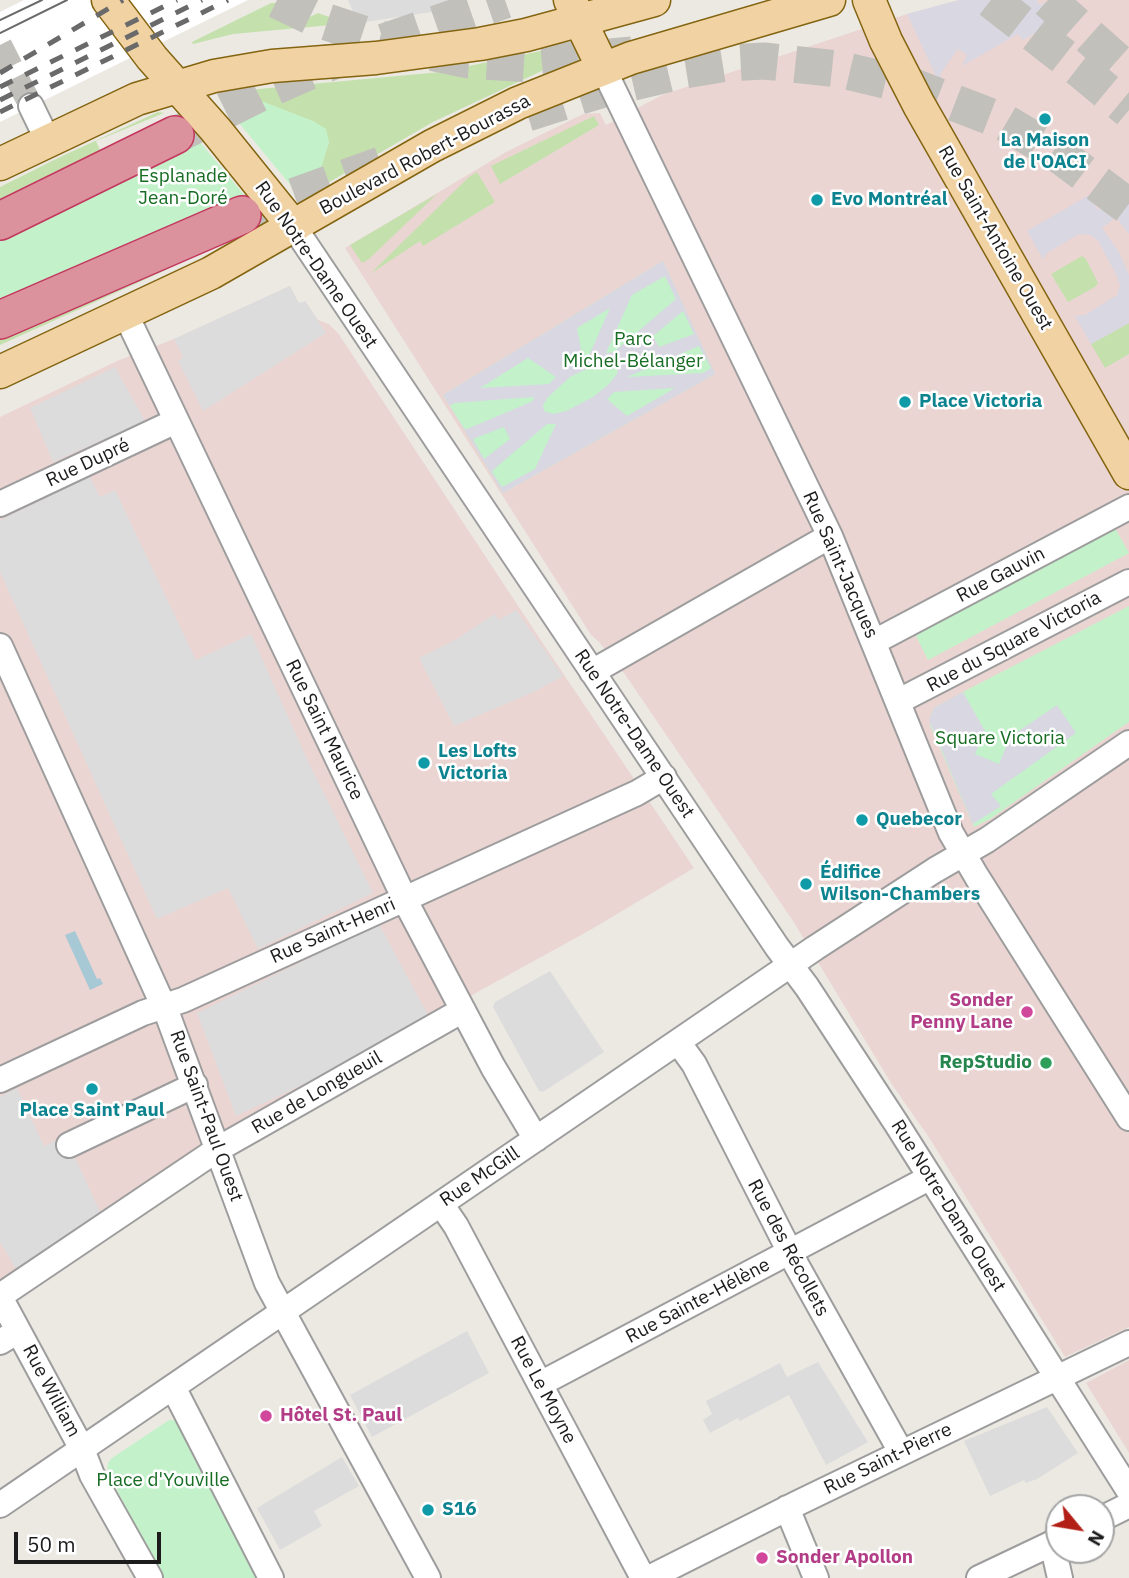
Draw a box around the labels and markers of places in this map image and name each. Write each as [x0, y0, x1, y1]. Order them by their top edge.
marker: La Maison de l'OACI [1037, 111, 1053, 127]
place label: La Maison de l'OACI [1001, 130, 1089, 174]
place label: Evo Montréal [831, 189, 948, 211]
marker: Evo Montréal [809, 192, 825, 208]
place label: Place Victoria [919, 391, 1042, 413]
marker: Place Victoria [897, 394, 913, 410]
place label: Les Lofts Victoria [438, 741, 517, 785]
marker: Les Lofts Victoria [416, 755, 432, 771]
place label: Quebecor [876, 809, 962, 831]
marker: Quebecor [854, 812, 870, 828]
place label: Édifice Wilson-Chambers [820, 862, 980, 906]
marker: Édifice Wilson-Chambers [798, 876, 814, 892]
place label: Sonder Penny Lane [910, 990, 1013, 1034]
marker: Sonder Penny Lane [1019, 1004, 1035, 1020]
place label: RepStudio [939, 1052, 1032, 1074]
marker: RepStudio [1038, 1055, 1054, 1071]
marker: Place Saint Paul [84, 1081, 100, 1097]
place label: Place Saint Paul [19, 1100, 165, 1122]
place label: Hôtel St. Paul [280, 1405, 402, 1427]
marker: Hôtel St. Paul [258, 1408, 274, 1424]
place label: S16 [442, 1499, 477, 1521]
marker: S16 [420, 1502, 436, 1518]
place label: Sonder Apollon [776, 1547, 913, 1569]
marker: Sonder Apollon [754, 1550, 770, 1566]

